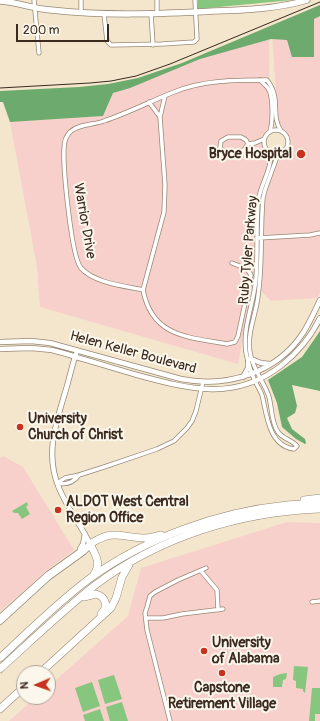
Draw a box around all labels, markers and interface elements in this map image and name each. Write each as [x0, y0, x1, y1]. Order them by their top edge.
scale bar [18, 16, 111, 42]
text: 200 m [23, 23, 59, 38]
place label: Bryce Hospital [209, 146, 292, 162]
marker: Bryce Hospital [295, 148, 307, 160]
street label: Warrior Drive [69, 182, 99, 260]
street label: Ruby Tyler Parkway [236, 195, 262, 305]
street label: Helen Keller Boulevard [68, 328, 198, 378]
place label: University Church of Christ [28, 411, 123, 444]
marker: University Church of Christ [15, 422, 25, 432]
place label: ALDOT West Central Region Office [66, 494, 189, 526]
marker: ALDOT West Central Region Office [53, 505, 63, 515]
place label: University of Alabama [212, 635, 279, 668]
marker: University of Alabama [199, 646, 209, 656]
north arrow [16, 665, 56, 705]
marker: Capstone Retirement Village [217, 668, 227, 678]
place label: Capstone Retirement Village [168, 680, 276, 712]
text: N [18, 681, 31, 689]

